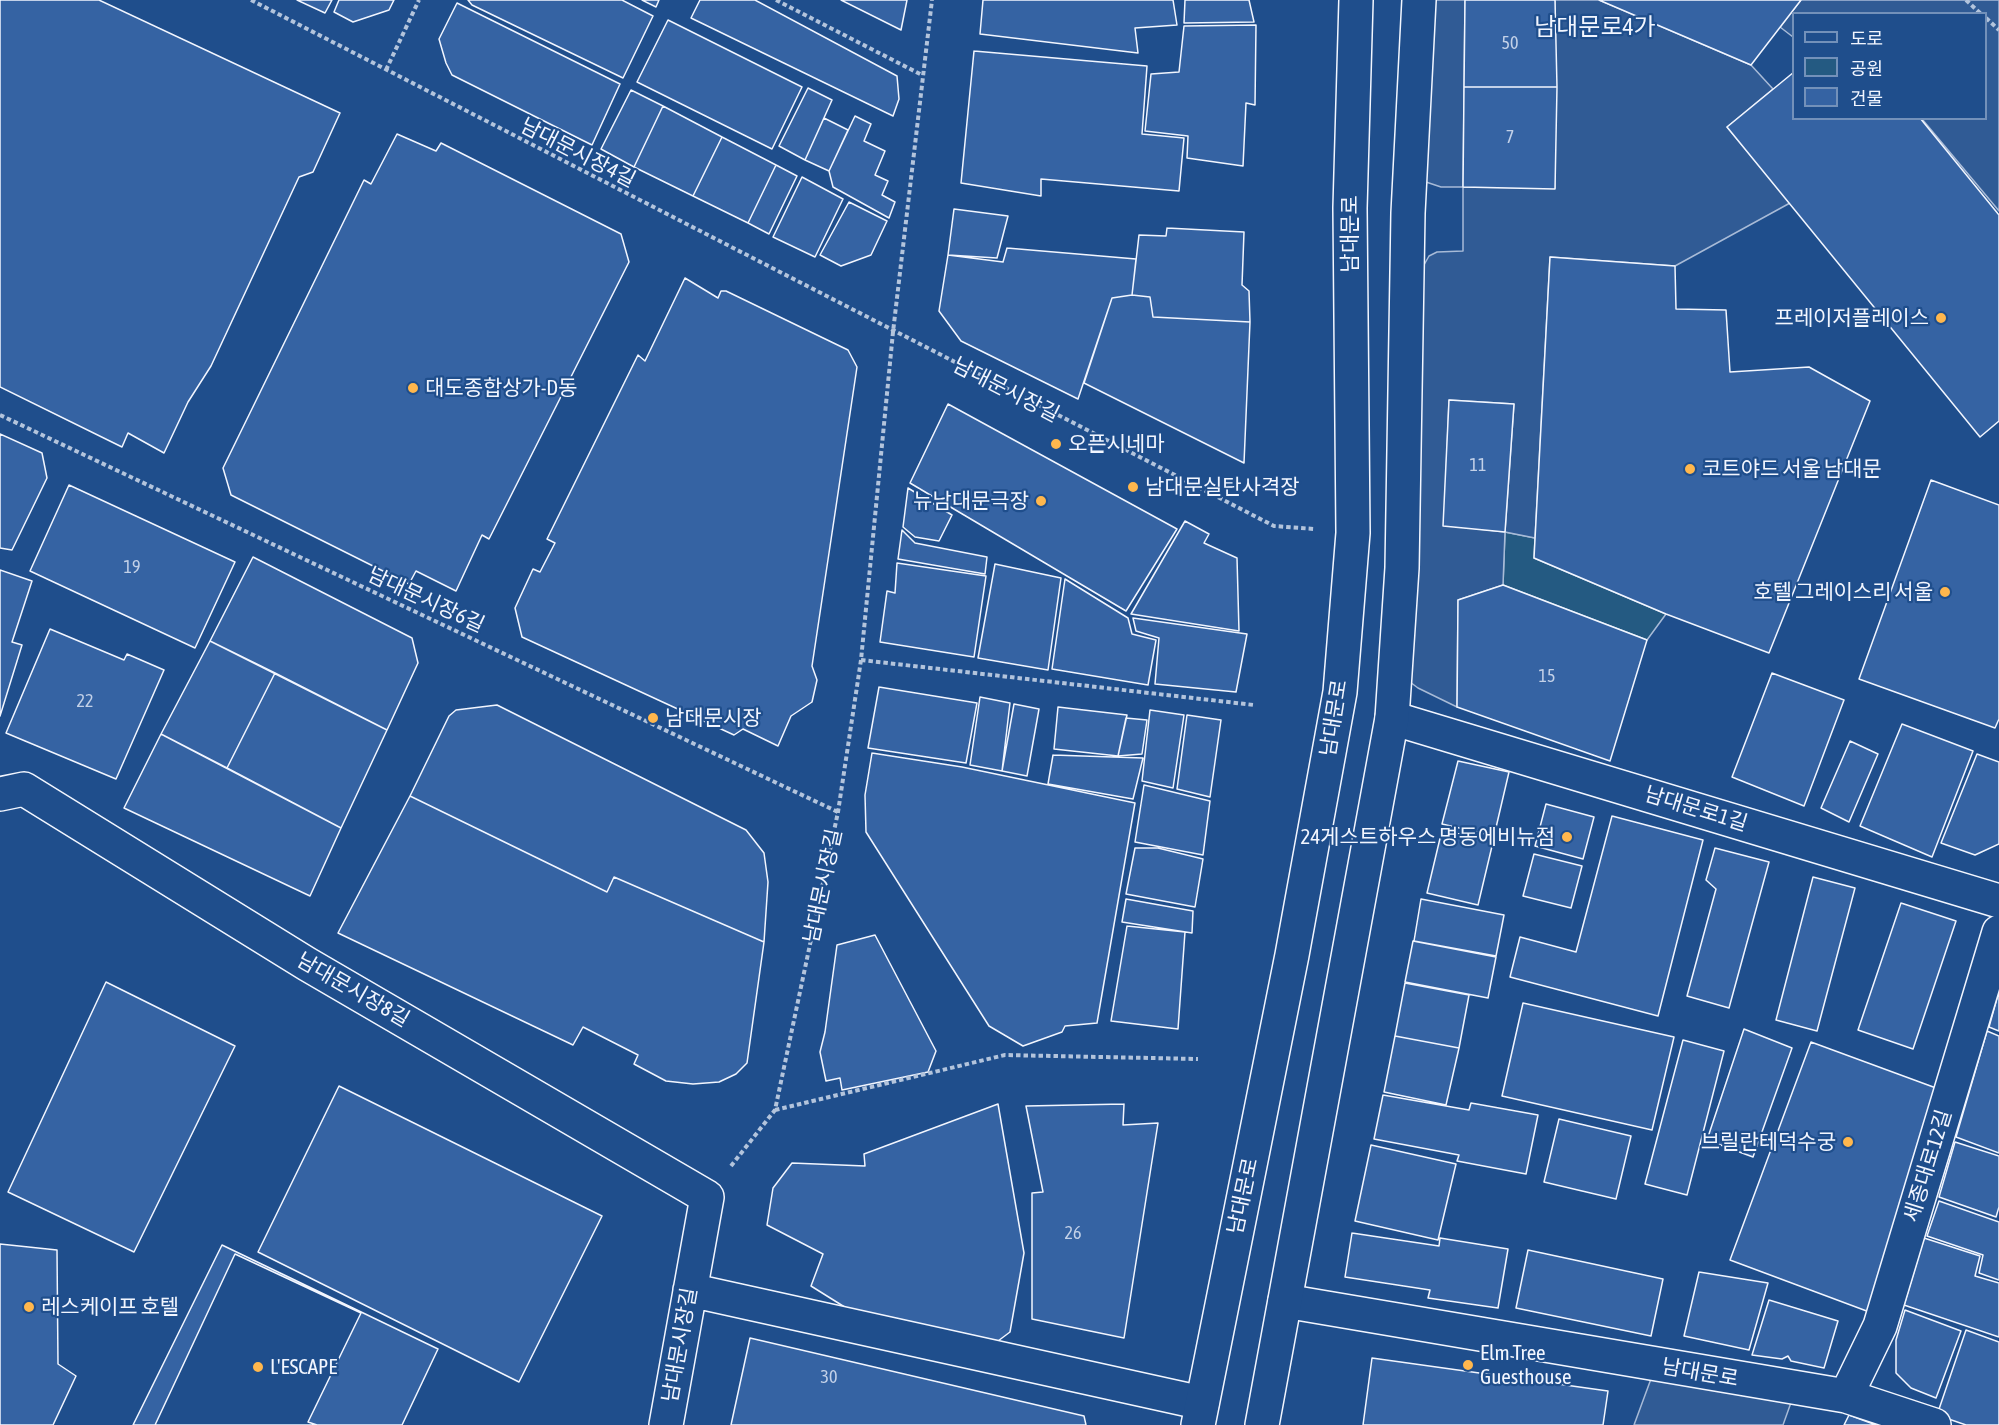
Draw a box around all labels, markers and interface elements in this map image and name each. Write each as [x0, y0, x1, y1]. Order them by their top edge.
legend [1792, 12, 1987, 120]
district label: 남대문로4가 [1534, 13, 1656, 41]
text: 도로 [1850, 28, 1883, 49]
house number: 50 [1502, 32, 1518, 54]
text: 공원 [1850, 58, 1883, 79]
text: 건물 [1850, 88, 1883, 109]
street label: 남대문시장4길 [516, 113, 640, 193]
house number: 7 [1506, 126, 1514, 148]
street label: 남대문로 [1337, 195, 1363, 273]
place label: 프레이저플레이스 [1774, 305, 1929, 331]
marker: 프레이저플레이스 [1934, 311, 1948, 325]
street label: 남대문시장길 [949, 352, 1063, 428]
place label: 대도종합상가-D동 [425, 375, 577, 401]
marker: 대도종합상가-D동 [406, 381, 420, 395]
place label: 오픈시네마 [1068, 431, 1165, 457]
marker: 오픈시네마 [1049, 437, 1063, 451]
house number: 11 [1470, 454, 1486, 476]
place label: 코트야드 서울 남대문 [1702, 456, 1882, 482]
marker: 코트야드 서울 남대문 [1683, 462, 1697, 476]
place label: 남대문실탄사격장 [1145, 474, 1300, 500]
marker: 남대문실탄사격장 [1126, 480, 1140, 494]
place label: 뉴남대문극장 [913, 488, 1029, 514]
marker: 뉴남대문극장 [1034, 494, 1048, 508]
house number: 19 [124, 556, 140, 578]
street label: 남대문시장6길 [364, 562, 488, 638]
place label: 호텔 그레이스리 서울 [1753, 579, 1933, 605]
marker: 호텔 그레이스리 서울 [1938, 585, 1952, 599]
house number: 15 [1539, 665, 1555, 687]
street label: 남대문로 [1316, 678, 1352, 758]
house number: 22 [77, 690, 93, 712]
place label: 남대문시장 [665, 705, 762, 731]
marker: 남대문시장 [646, 711, 660, 725]
street label: 남대문로1길 [1641, 781, 1751, 837]
place label: 24게스트하우스 명동에비뉴점 [1301, 824, 1555, 850]
street label: 남대문시장길 [799, 827, 847, 945]
marker: 24게스트하우스 명동에비뉴점 [1560, 830, 1574, 844]
street label: 남대문시장8길 [292, 948, 414, 1032]
street label: 세종대로12길 [1899, 1107, 1957, 1225]
place label: 브릴란테덕수궁 [1701, 1129, 1836, 1155]
marker: 브릴란테덕수궁 [1841, 1135, 1855, 1149]
street label: 남대문로 [1223, 1156, 1263, 1236]
house number: 26 [1065, 1222, 1081, 1244]
street label: 남대문시장길 [658, 1286, 702, 1404]
place label: 레스케이프 호텔 [41, 1294, 179, 1320]
marker: 레스케이프 호텔 [22, 1300, 36, 1314]
place label: Elm Tree Guesthouse [1480, 1340, 1571, 1390]
place label: L'ESCAPE [270, 1354, 337, 1380]
street label: 남대문로 [1660, 1354, 1740, 1392]
marker: Elm Tree Guesthouse [1461, 1358, 1475, 1372]
marker: L'ESCAPE [251, 1360, 265, 1374]
house number: 30 [821, 1366, 837, 1388]

